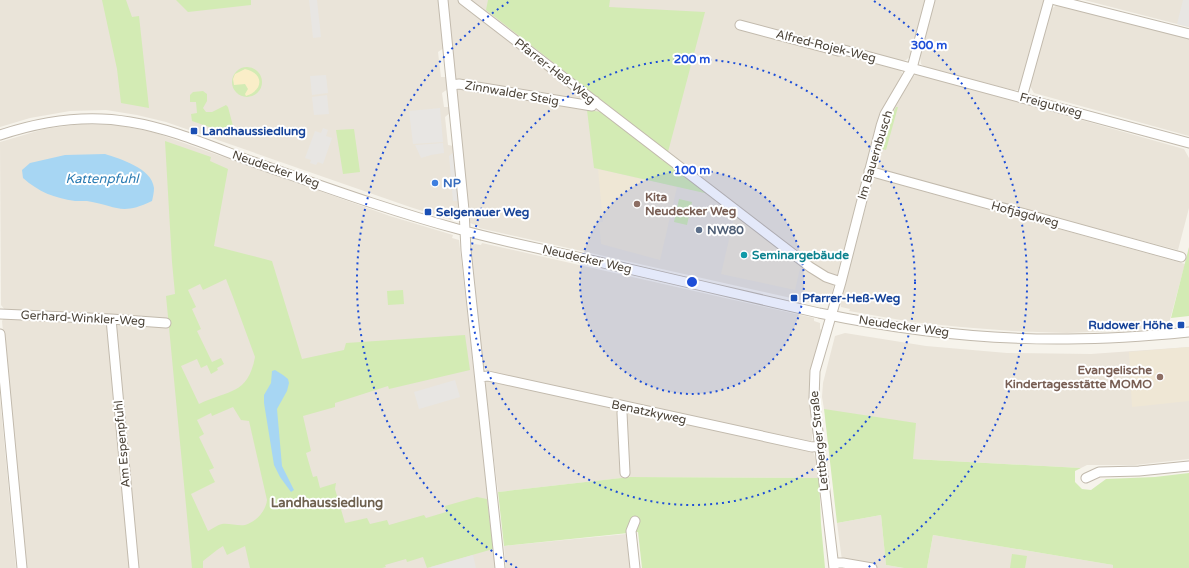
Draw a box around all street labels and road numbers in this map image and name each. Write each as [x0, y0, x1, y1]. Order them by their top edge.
street label: Alfred-Rojek-Weg [775, 27, 877, 65]
street label: Pfarrer-Heß-Weg [512, 35, 598, 107]
street label: Zinnwalder Steig [464, 78, 560, 108]
street label: Freigutweg [1018, 90, 1084, 120]
street label: Im Bauernbusch [855, 109, 895, 201]
street label: Neudecker Weg [231, 148, 321, 190]
street label: Hofjagdweg [990, 198, 1060, 230]
street label: Neudecker Weg [541, 242, 633, 276]
street label: Gerhard-Winkler-Weg [20, 308, 146, 328]
street label: Neudecker Weg [858, 313, 950, 339]
street label: Lettberger Straße [807, 390, 831, 492]
street label: Benatzkyweg [610, 397, 688, 427]
street label: Am Espenpfuhl [111, 400, 133, 488]

